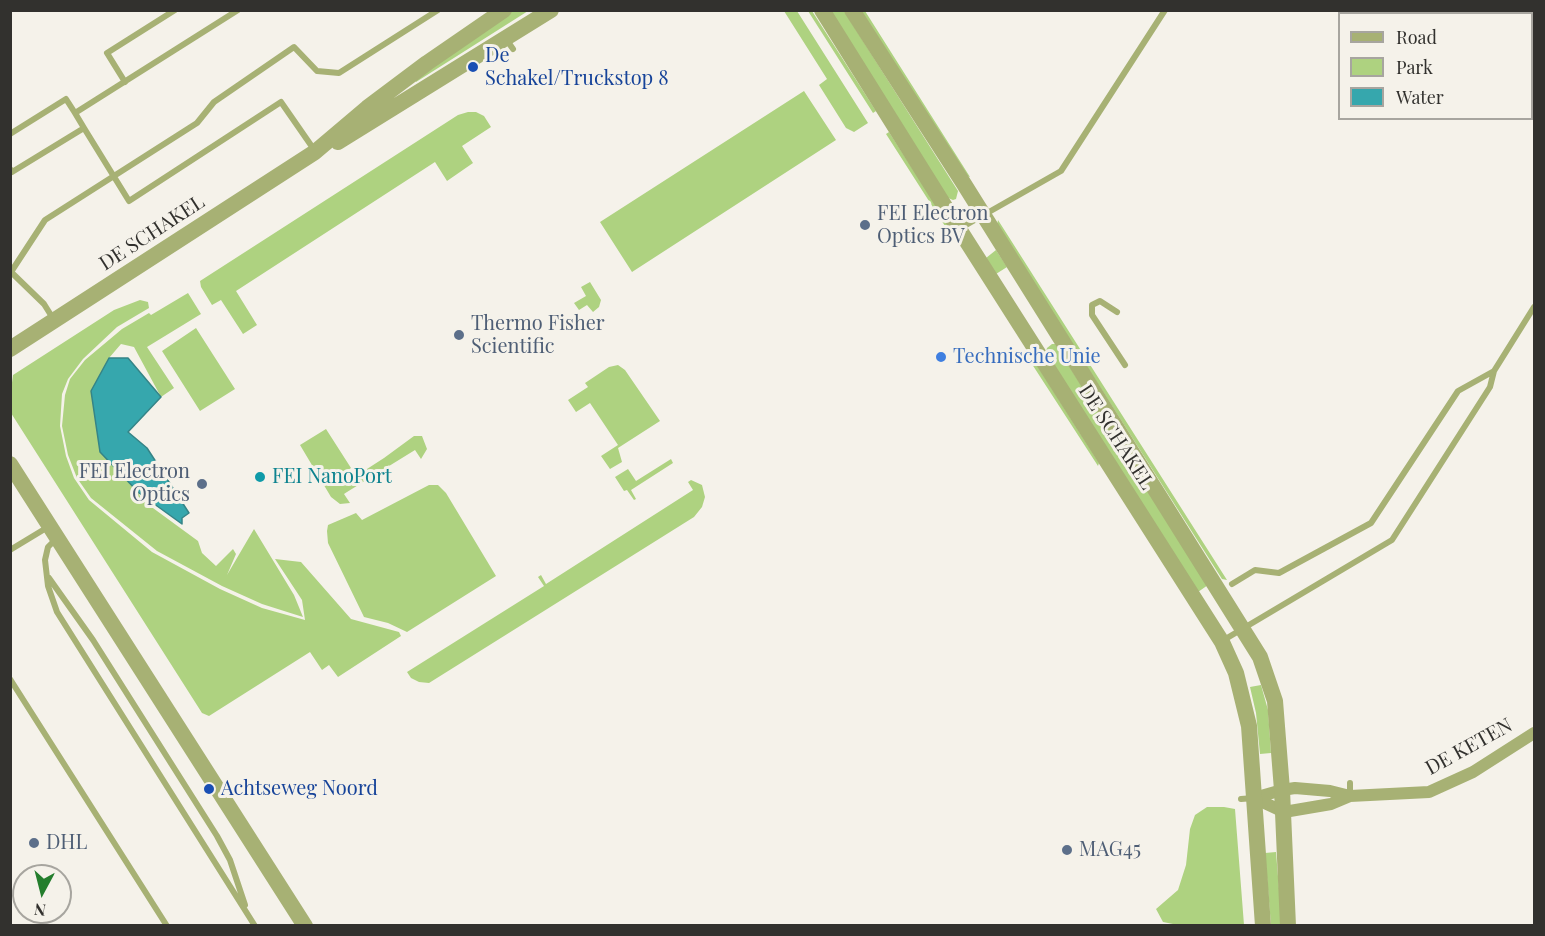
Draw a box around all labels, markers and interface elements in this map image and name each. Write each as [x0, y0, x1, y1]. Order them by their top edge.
legend [1338, 12, 1533, 120]
text: Road [1396, 25, 1437, 49]
place label: De Schakel/Truckstop 8 [485, 44, 669, 91]
text: Park [1396, 55, 1433, 79]
marker: De Schakel/Truckstop 8 [466, 60, 480, 74]
text: Water [1396, 85, 1444, 109]
street label: DE SCHAKEL [95, 190, 209, 276]
place label: FEI Electron Optics BV [877, 202, 988, 249]
marker: FEI Electron Optics BV [858, 218, 872, 232]
place label: Thermo Fisher Scientific [471, 312, 605, 359]
marker: Thermo Fisher Scientific [452, 328, 466, 342]
place label: Technische Unie [953, 345, 1101, 369]
marker: Technische Unie [934, 350, 948, 364]
street label: DE SCHAKEL [1073, 380, 1159, 494]
place label: FEI Electron Optics [79, 460, 190, 507]
place label: FEI NanoPort [272, 465, 392, 489]
marker: FEI NanoPort [253, 470, 267, 484]
marker: FEI Electron Optics [195, 477, 209, 491]
street label: DE KETEN [1421, 713, 1517, 781]
place label: Achtseweg Noord [221, 777, 378, 801]
marker: Achtseweg Noord [202, 782, 216, 796]
place label: DHL [46, 831, 87, 855]
marker: DHL [27, 836, 41, 850]
place label: MAG45 [1079, 838, 1141, 862]
marker: MAG45 [1060, 843, 1074, 857]
north arrow [12, 864, 72, 924]
text: N [33, 899, 47, 922]

